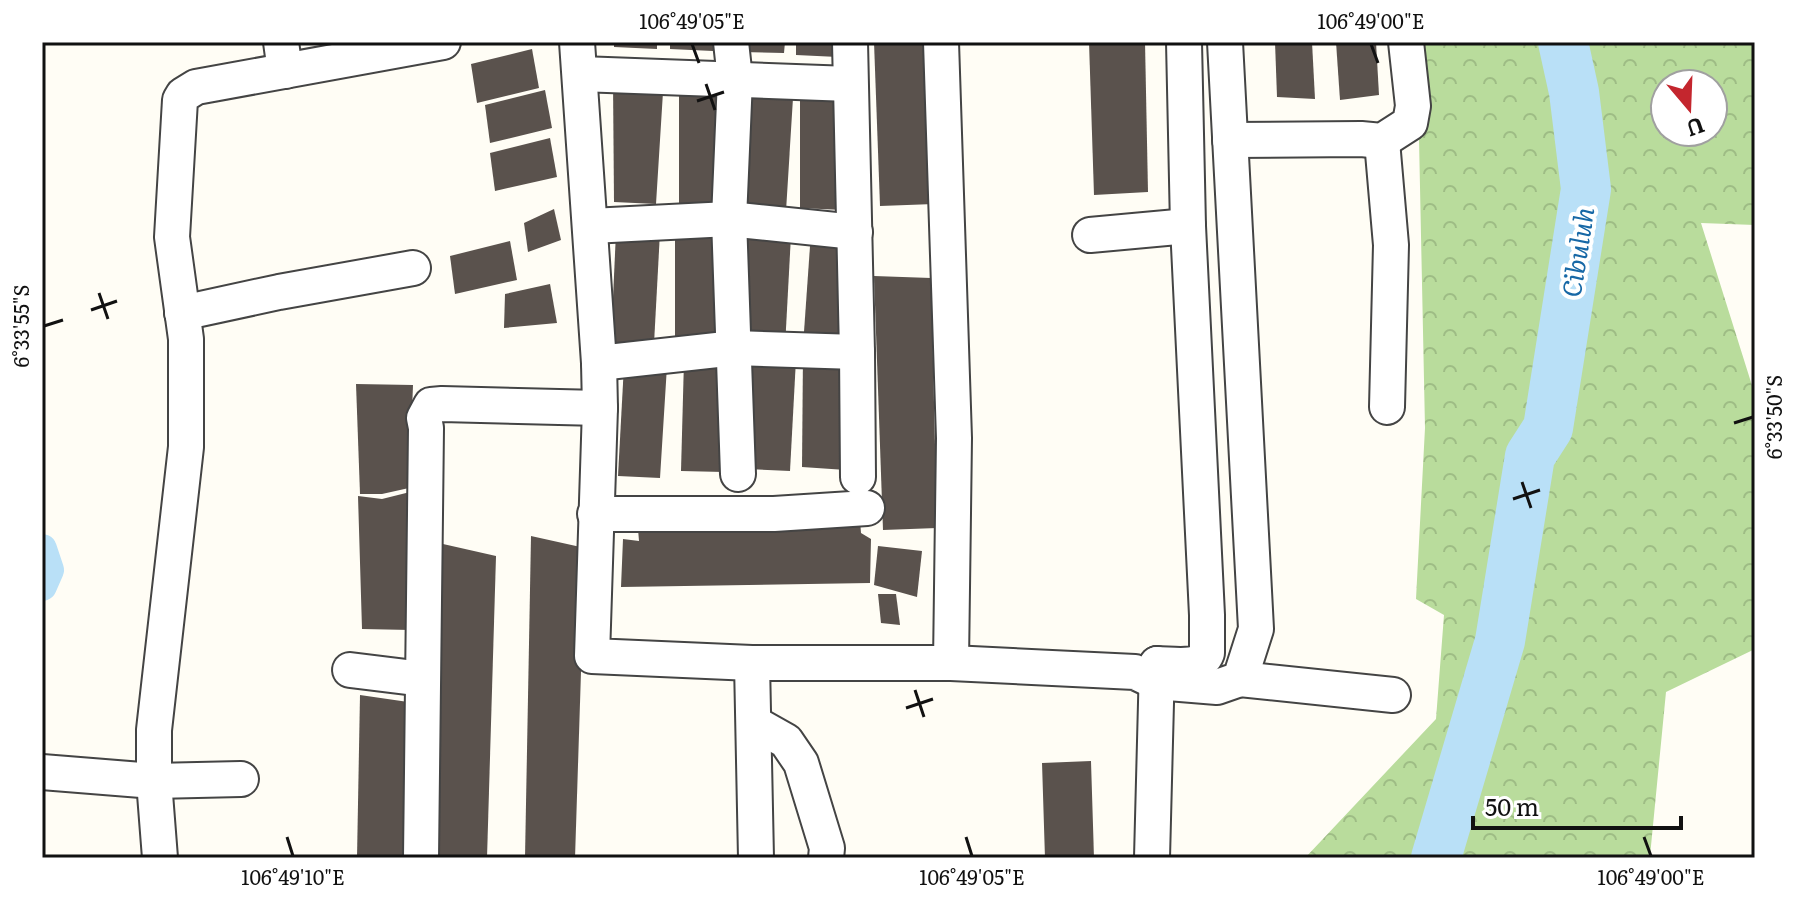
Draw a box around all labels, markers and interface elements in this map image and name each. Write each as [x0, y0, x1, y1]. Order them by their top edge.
text: 106°49'05"E [639, 5, 745, 35]
text: 106°49'00"E [1318, 5, 1424, 35]
north arrow [1649, 68, 1729, 148]
text: U [1682, 110, 1710, 147]
water label: Cibuluh [1550, 204, 1602, 300]
text: 6°33'55"S [5, 284, 35, 368]
text: 6°33'50"S [1758, 375, 1788, 459]
scale bar [1473, 780, 1681, 830]
text: 50 m [1485, 788, 1539, 823]
text: 106°49'10"E [241, 861, 345, 891]
text: 106°49'05"E [919, 861, 1025, 891]
text: 106°49'00"E [1598, 861, 1704, 891]

